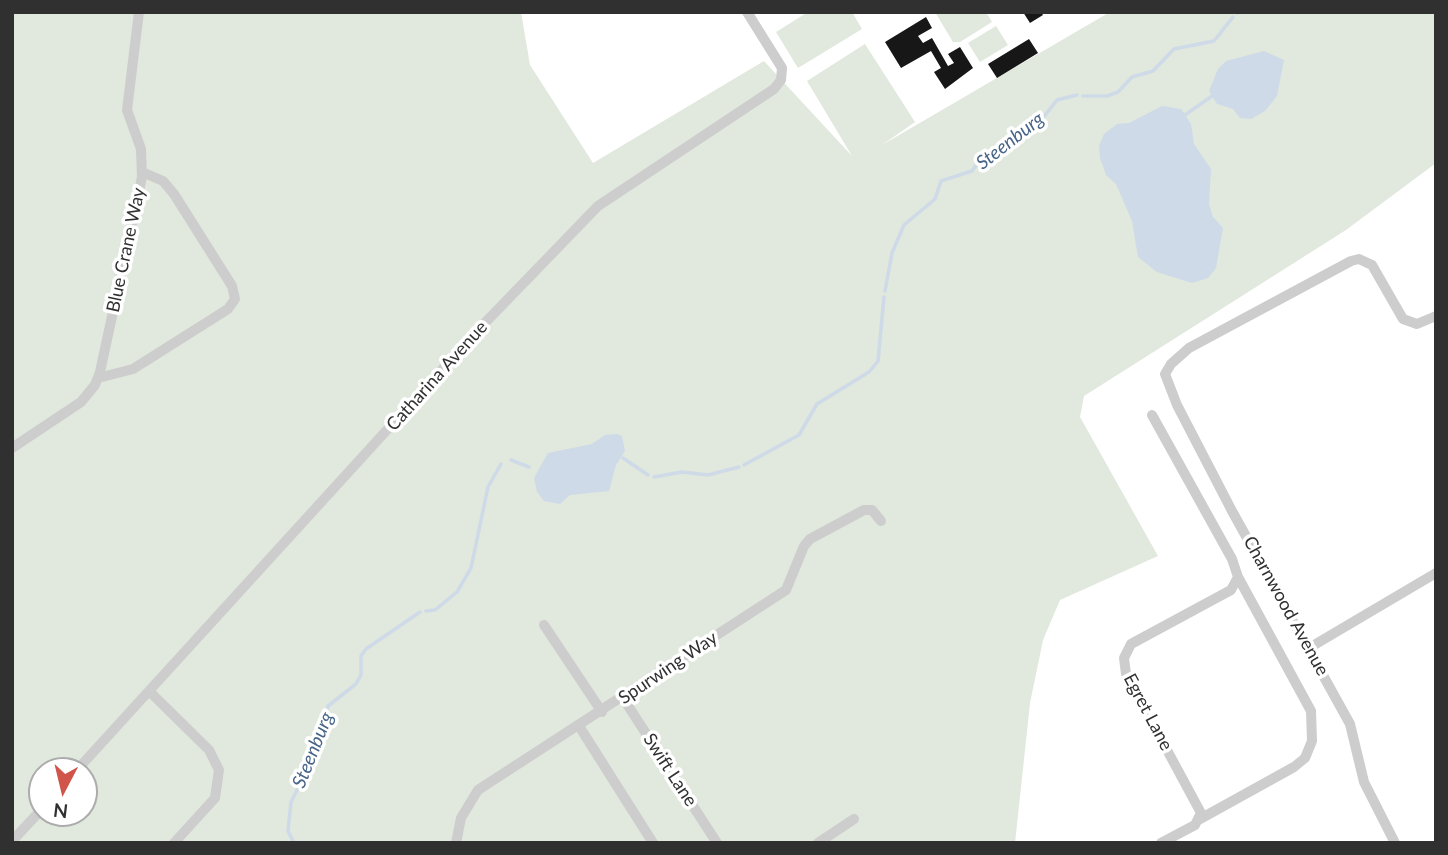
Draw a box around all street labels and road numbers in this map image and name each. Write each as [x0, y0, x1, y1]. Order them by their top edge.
street label: Blue Crane Way [102, 186, 150, 314]
street label: Catharina Avenue [382, 317, 492, 435]
street label: Charnwood Avenue [1239, 532, 1333, 680]
street label: Spurwing Way [615, 627, 721, 709]
street label: Egret Lane [1119, 670, 1177, 754]
street label: Swift Lane [638, 729, 702, 811]

